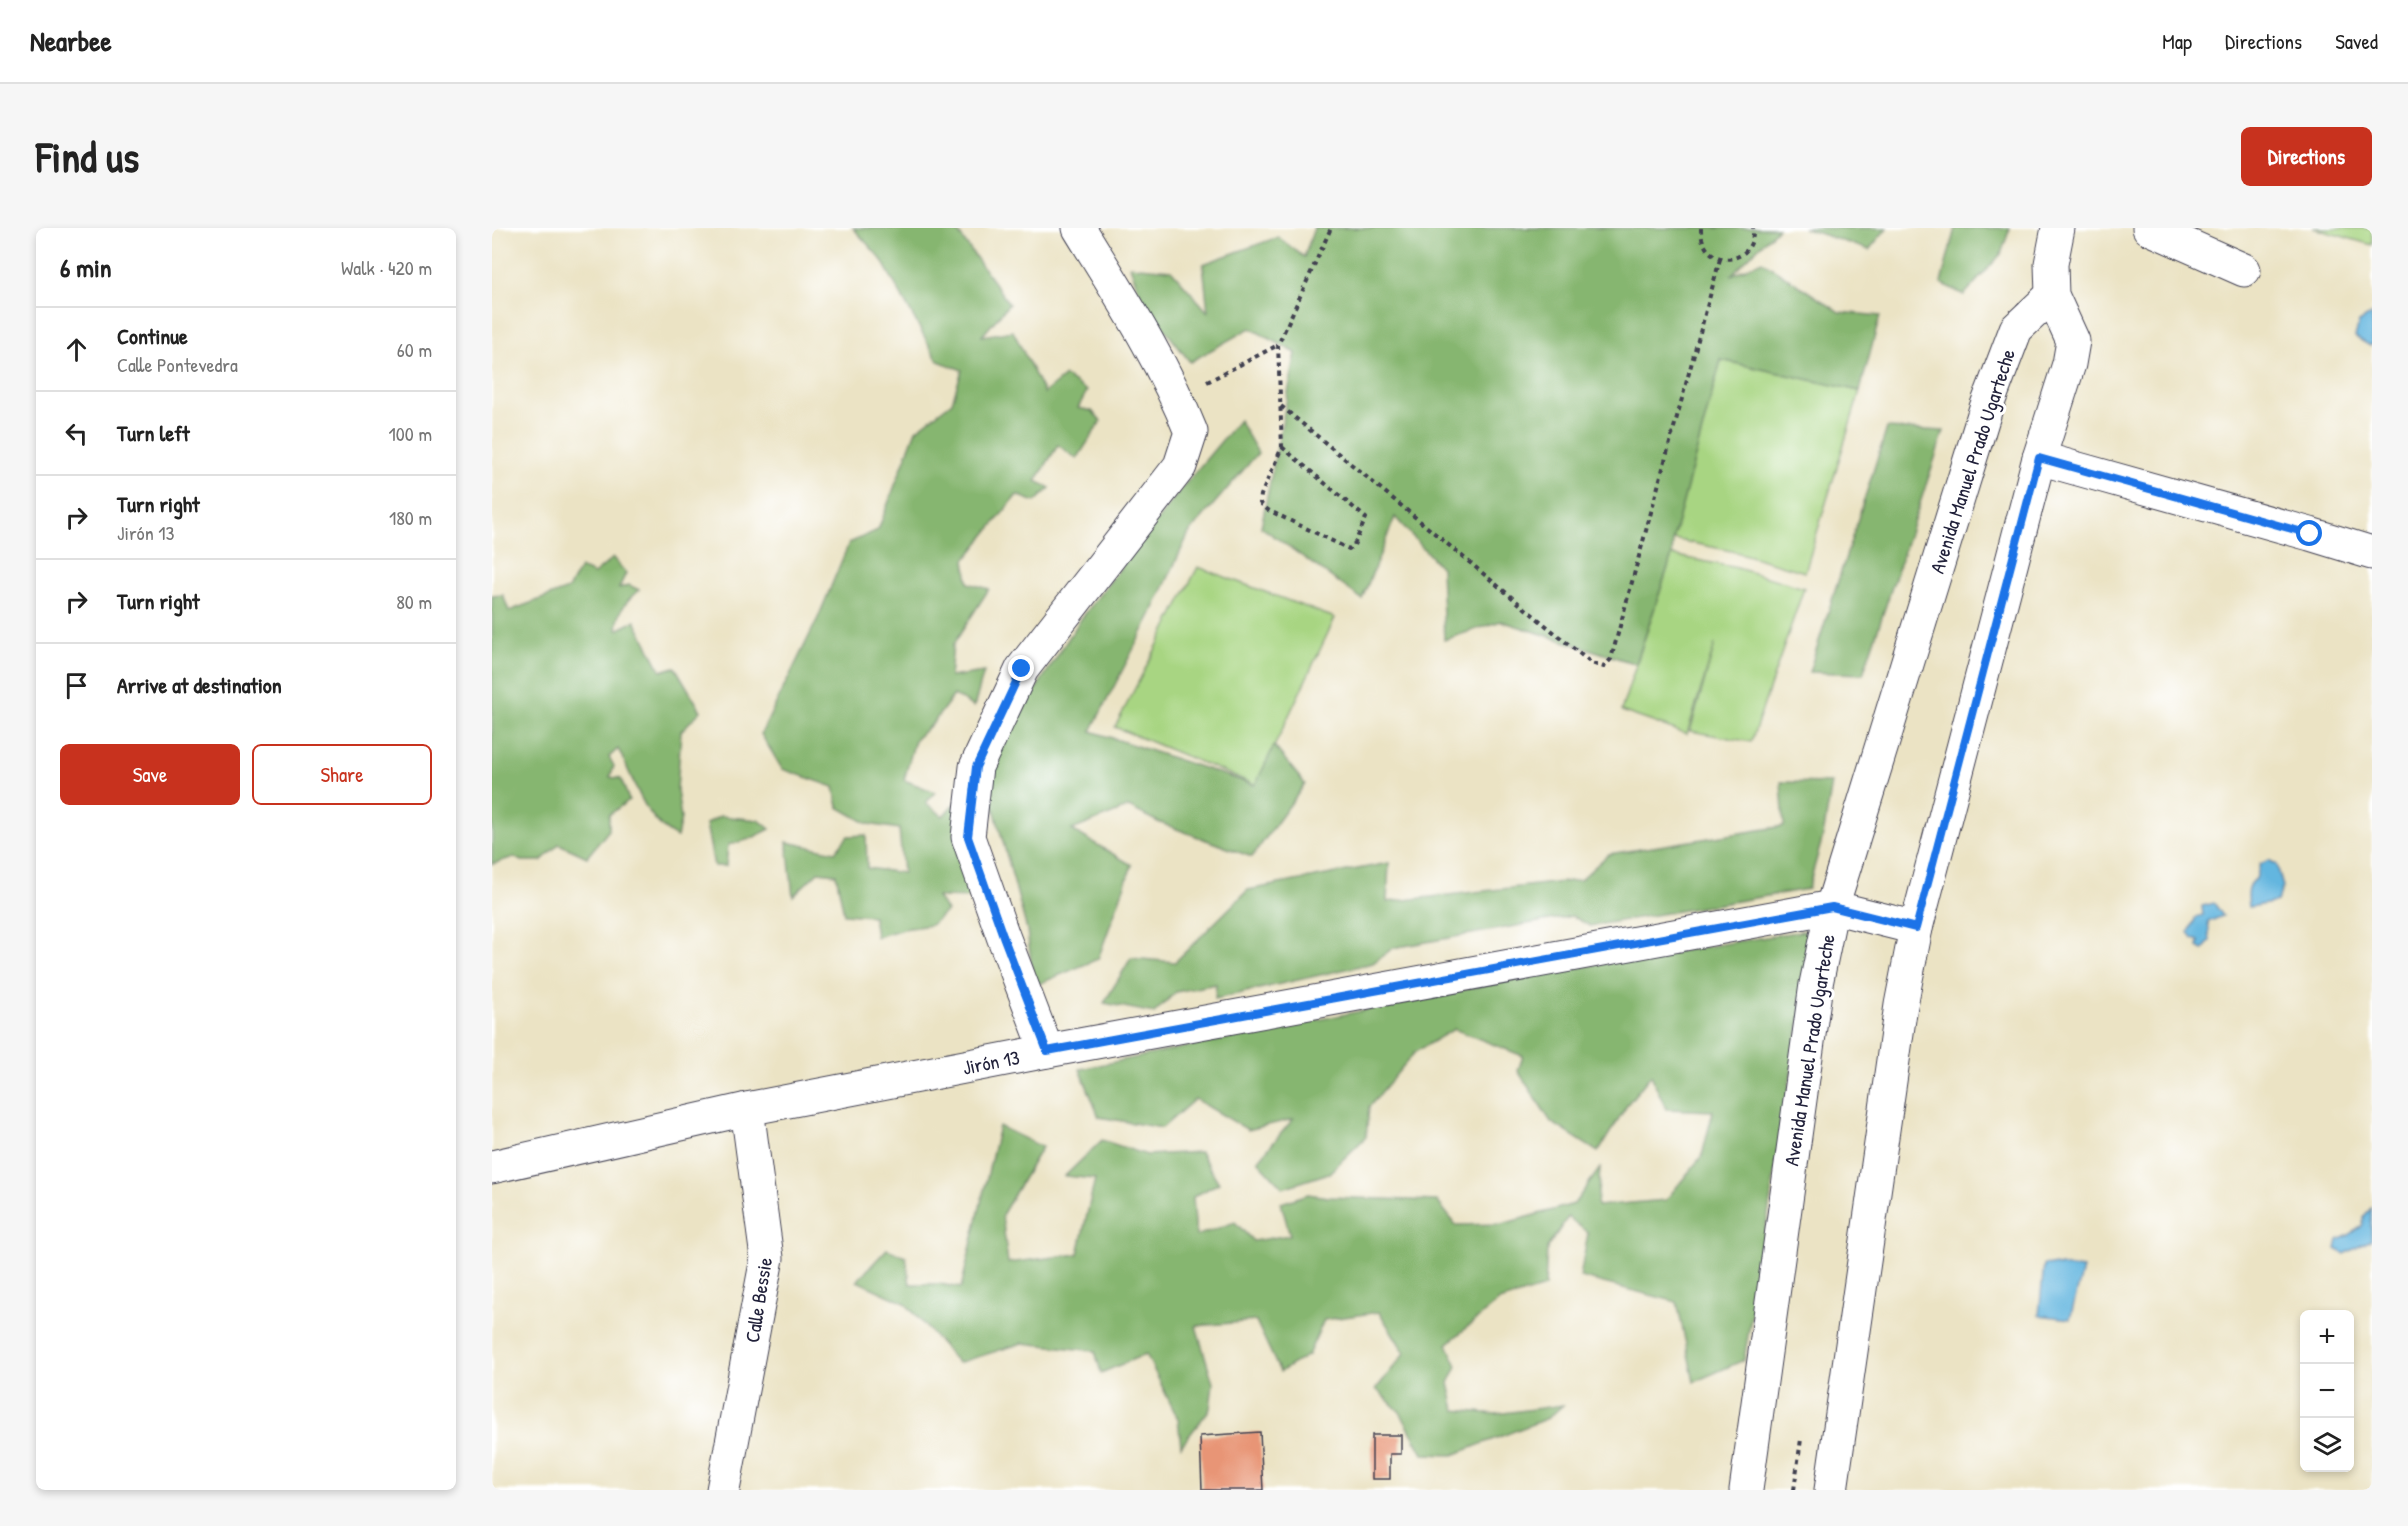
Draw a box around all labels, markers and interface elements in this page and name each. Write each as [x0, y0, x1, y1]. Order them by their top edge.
text: Nearbee [30, 22, 112, 60]
text: Map [2162, 27, 2192, 56]
text: Directions [2225, 27, 2302, 56]
text: Saved [2335, 27, 2378, 56]
button: Directions [2241, 127, 2372, 186]
text: Find us [36, 128, 139, 185]
text: 6 min [60, 250, 112, 285]
text: Walk · 420 m [341, 254, 432, 281]
text: Continue [117, 321, 188, 351]
icon: ahead [60, 333, 93, 366]
text: 60 m [397, 336, 432, 363]
street label: Avenida Manuel Prado Ugarteche [1923, 345, 2021, 577]
text: Calle Pontevedra [117, 351, 238, 378]
icon: left [60, 417, 93, 450]
text: Turn left [117, 418, 190, 448]
text: 100 m [389, 420, 432, 447]
text: Turn right [117, 489, 200, 519]
icon: right [60, 501, 93, 534]
text: 180 m [389, 504, 432, 531]
text: Jirón 13 [117, 519, 175, 546]
route start [2296, 520, 2322, 546]
icon: right [60, 585, 93, 618]
text: Turn right [117, 586, 200, 616]
text: 80 m [396, 588, 432, 615]
route end [1008, 655, 1034, 681]
icon: arrive [60, 669, 93, 702]
text: Arrive at destination [117, 670, 282, 700]
button: Save [60, 744, 240, 805]
button: Share [252, 744, 432, 805]
street label: Avenida Manuel Prado Ugarteche [1777, 932, 1841, 1168]
street label: Jirón 13 [960, 1043, 1022, 1081]
street label: Calle Bessie [738, 1255, 778, 1345]
map controls [2300, 1310, 2354, 1472]
button: + [2300, 1310, 2354, 1364]
button: − [2300, 1364, 2354, 1418]
button: layers [2300, 1418, 2354, 1472]

